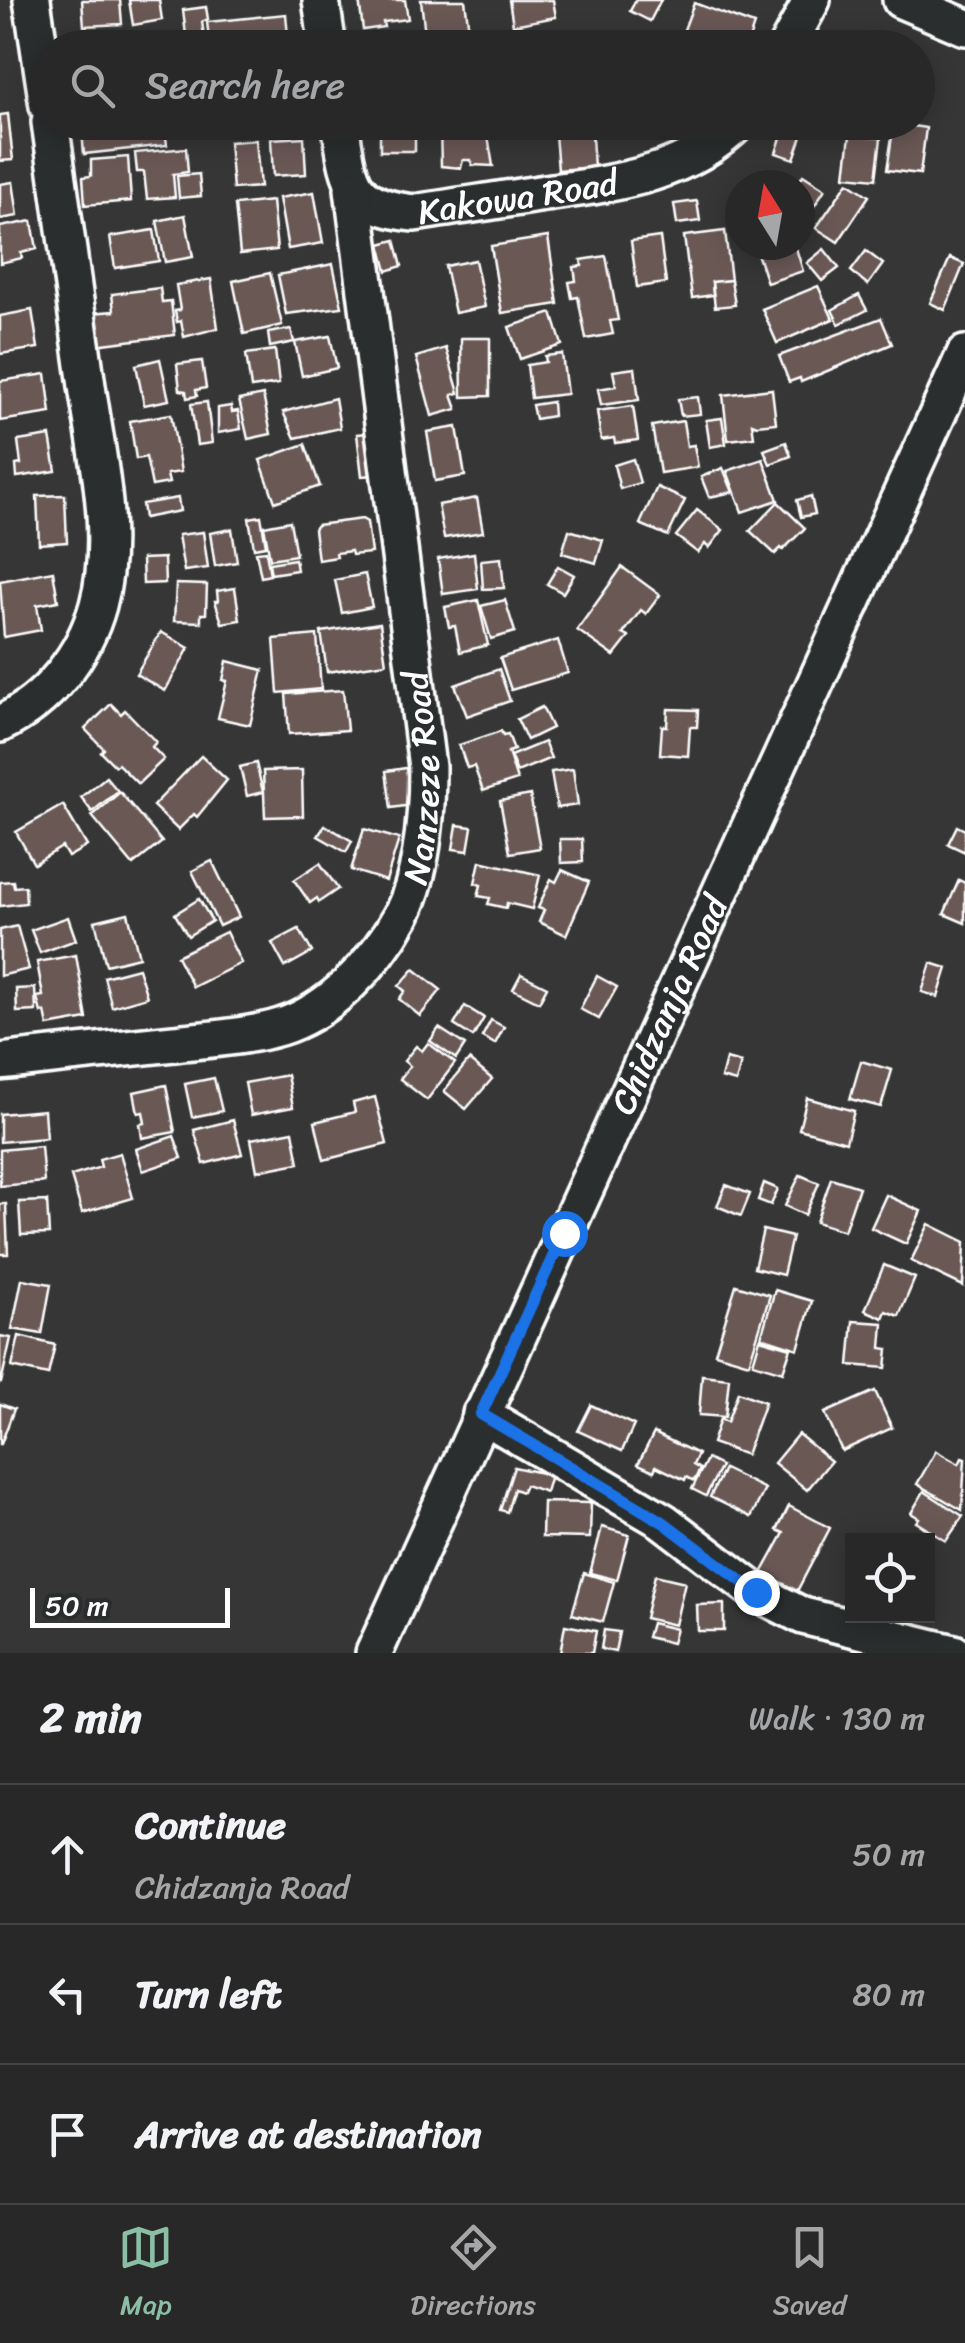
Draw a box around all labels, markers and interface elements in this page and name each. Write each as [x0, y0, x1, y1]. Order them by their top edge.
search box [30, 30, 935, 140]
text: Search here [145, 52, 345, 119]
icon: search [65, 58, 120, 113]
street label: Kakowa Road [413, 151, 625, 243]
north arrow [725, 170, 815, 260]
street label: Nanzeze Road [384, 666, 458, 891]
street label: Chidzanja Road [592, 883, 747, 1125]
route start [542, 1211, 588, 1257]
map controls [845, 1533, 935, 1623]
button: locate [845, 1533, 935, 1623]
route end [734, 1570, 780, 1616]
text: 50 m [45, 1581, 109, 1630]
scale bar [30, 1583, 230, 1628]
text: 2 min [40, 1681, 142, 1755]
text: Walk · 130 m [749, 1690, 925, 1747]
text: Continue [135, 1792, 286, 1859]
text: 50 m [852, 1826, 925, 1883]
icon: ahead [40, 1827, 95, 1882]
text: Chidzanja Road [135, 1859, 349, 1916]
text: Turn left [135, 1961, 281, 2028]
text: 80 m [853, 1966, 925, 2023]
icon: left [40, 1967, 95, 2022]
text: Arrive at destination [135, 2101, 482, 2168]
icon: arrive [40, 2107, 95, 2162]
tab: Map [118, 2220, 173, 2329]
tab: Directions [410, 2220, 536, 2329]
tab: Saved [773, 2220, 847, 2329]

